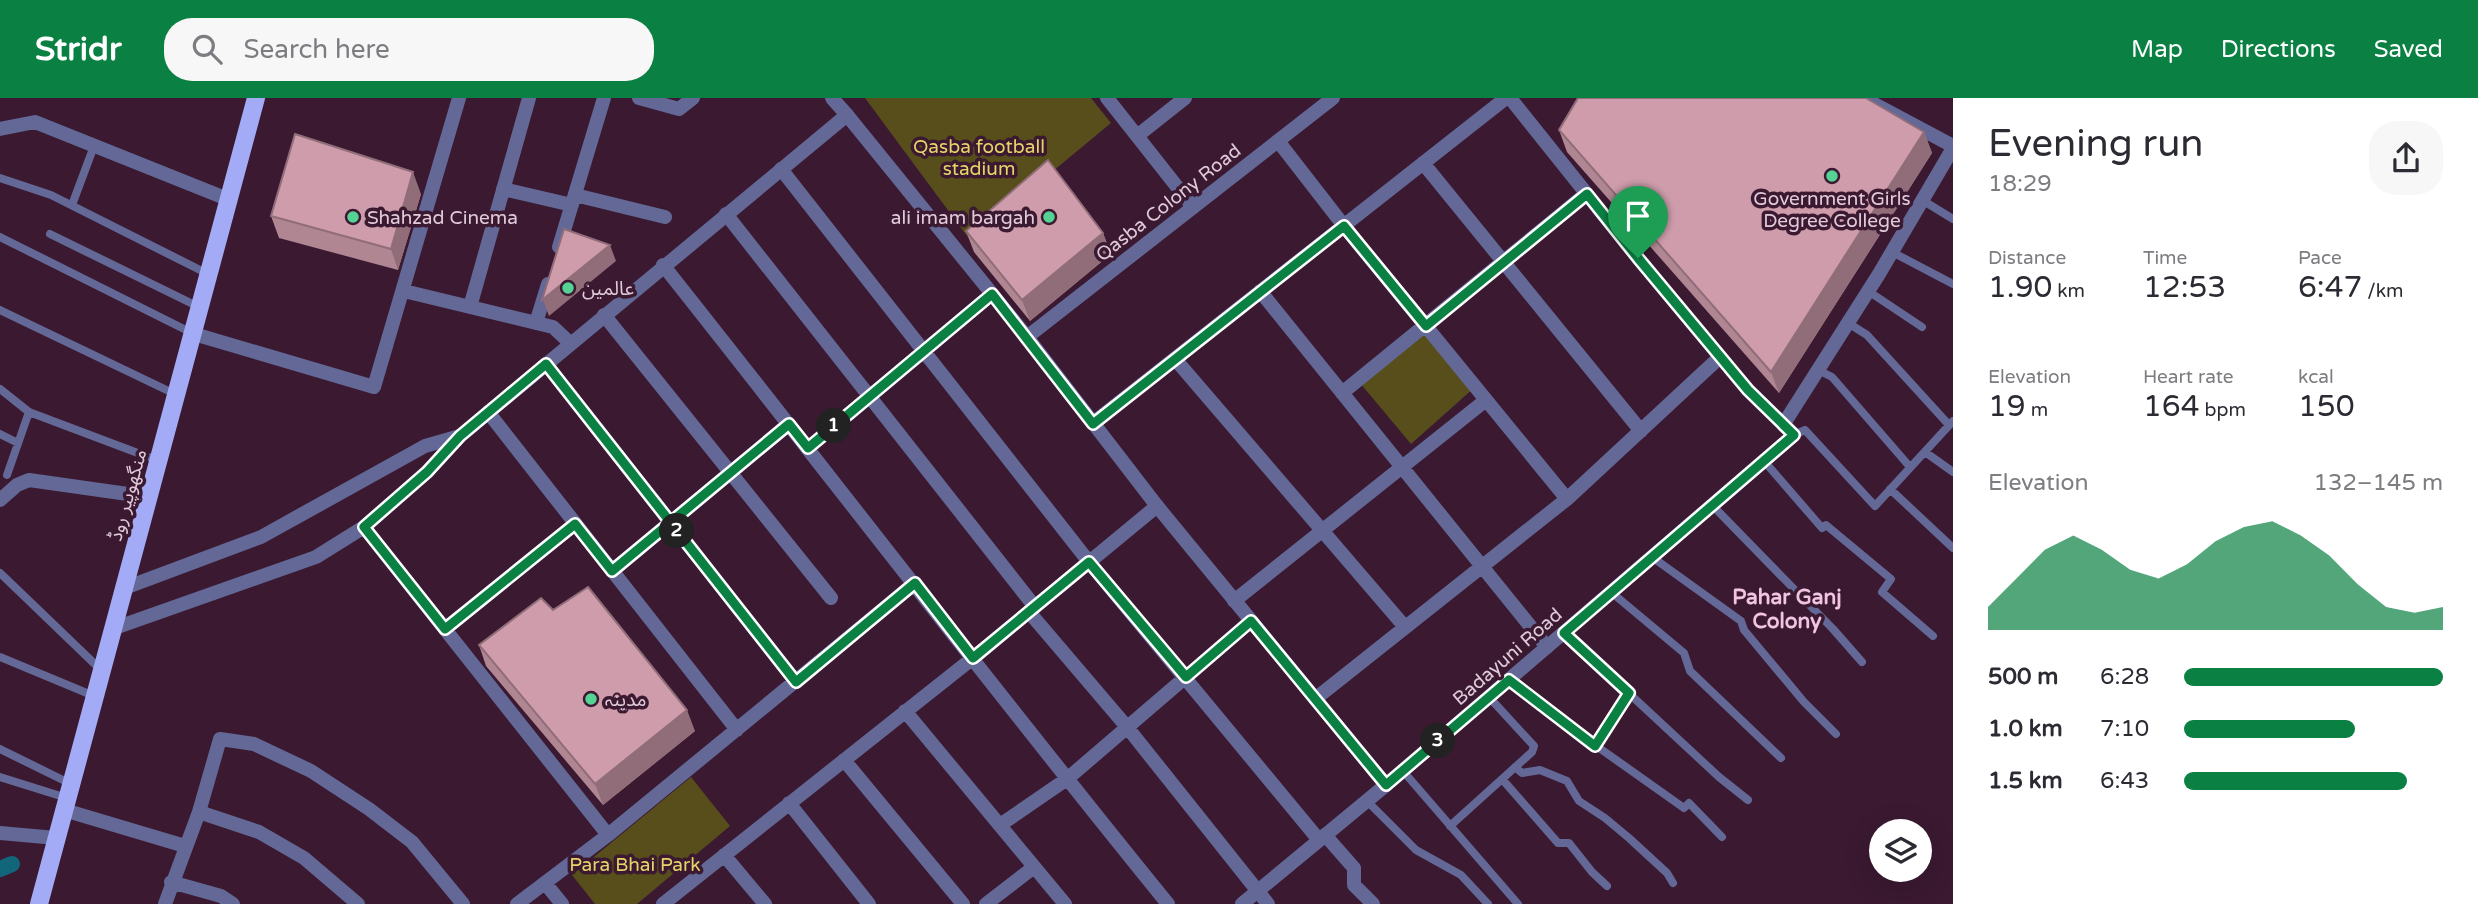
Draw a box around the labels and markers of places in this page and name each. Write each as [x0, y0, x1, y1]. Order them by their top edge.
marker: Government Girls Degree College [1824, 168, 1840, 184]
pin [1608, 186, 1668, 258]
place label: Government Girls Degree College [1753, 188, 1911, 232]
place label: Shahzad Cinema [367, 207, 518, 229]
place label: ali imam bargah [891, 207, 1035, 229]
marker: Shahzad Cinema [345, 209, 361, 225]
marker: ali imam bargah [1041, 209, 1057, 225]
place label: عالمین [582, 278, 634, 300]
marker: عالمین [560, 280, 576, 296]
pin: 1 [816, 408, 852, 444]
pin: 2 [660, 514, 694, 548]
place label: مدینہ [605, 689, 646, 711]
marker: مدینہ [583, 691, 599, 707]
pin: 3 [1420, 724, 1456, 758]

